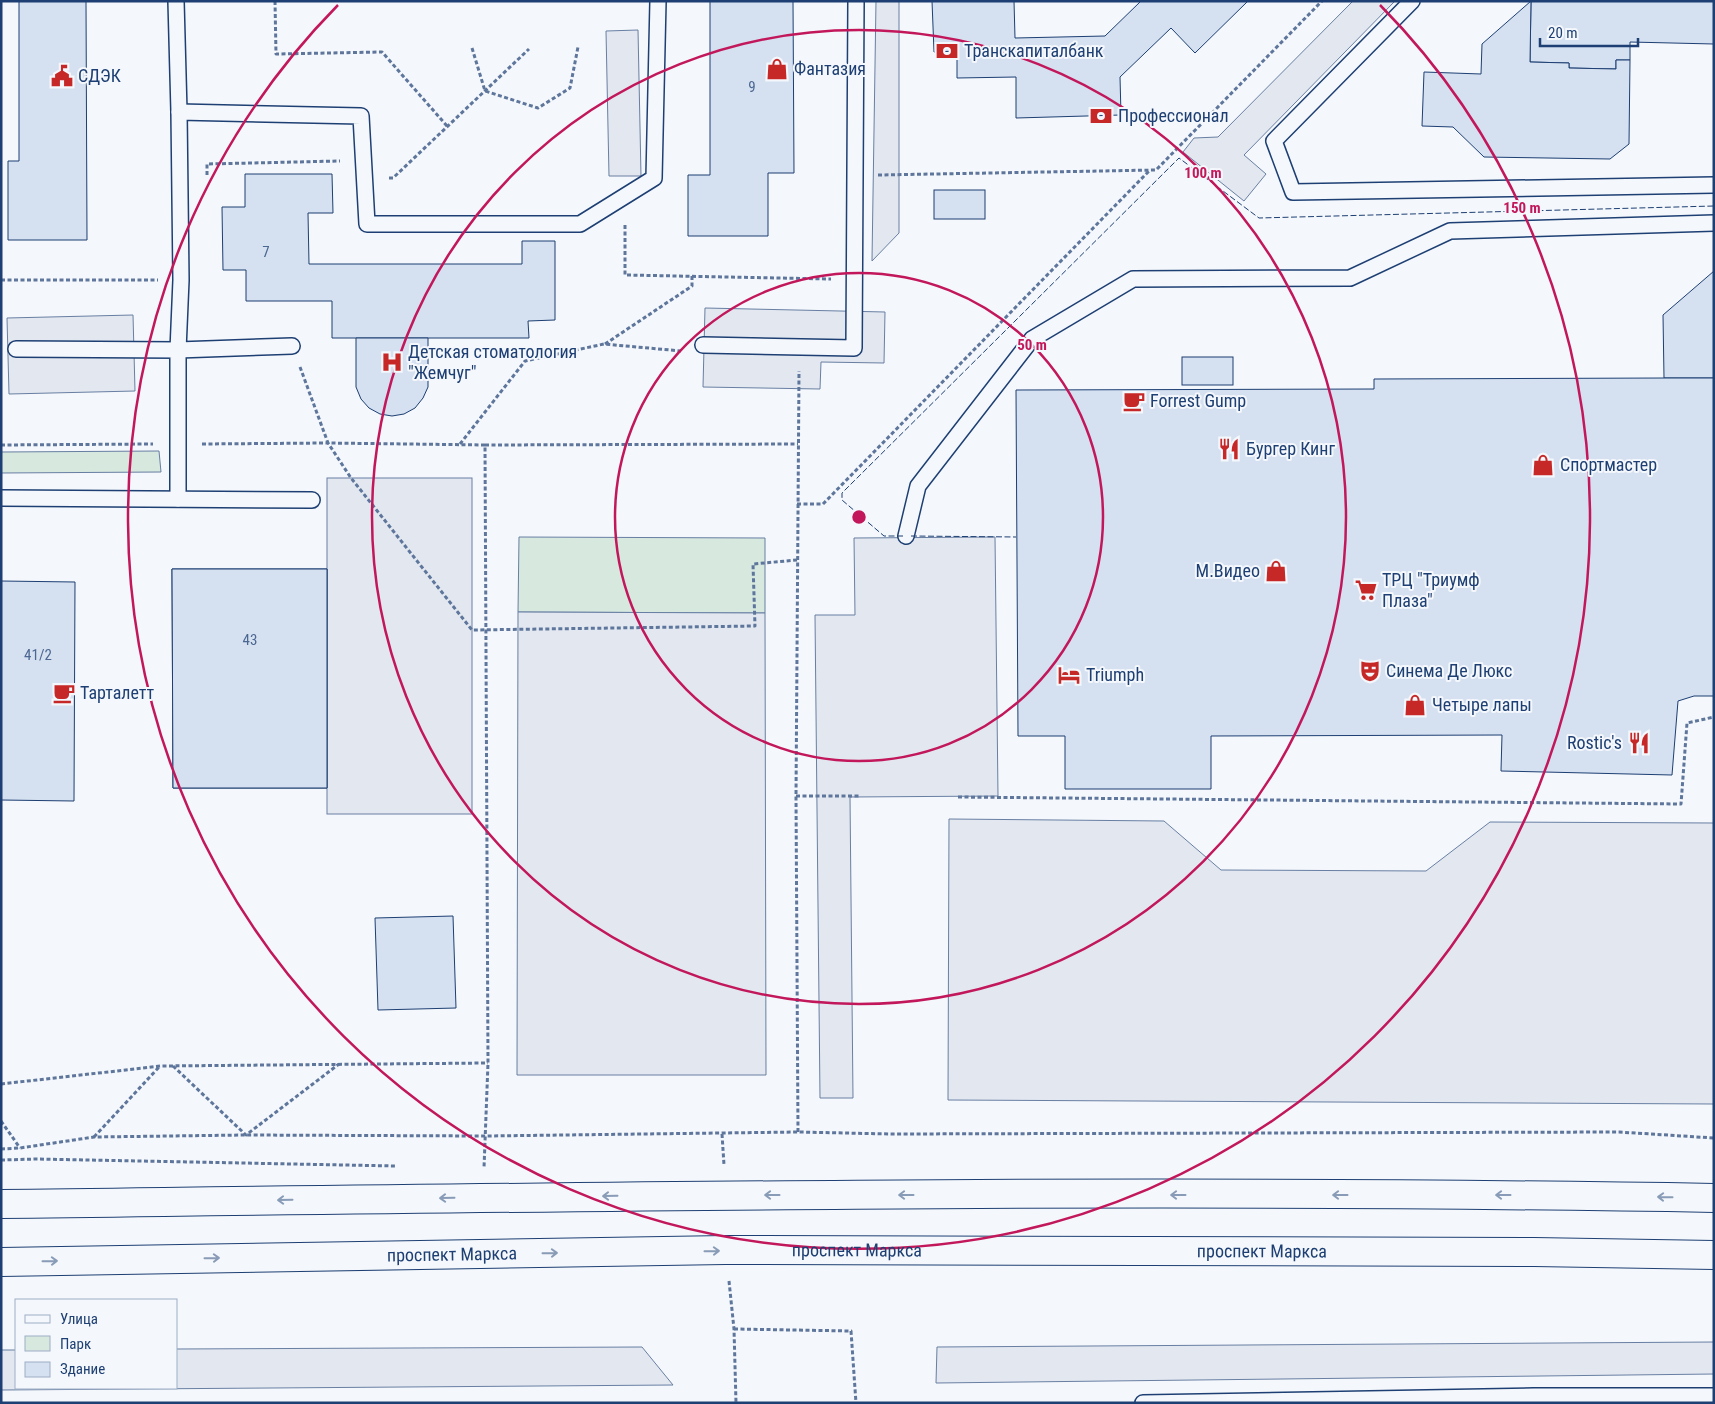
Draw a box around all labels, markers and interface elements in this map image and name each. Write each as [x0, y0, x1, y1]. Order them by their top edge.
scale bar [1540, 15, 1638, 47]
text: 20 m [1548, 24, 1578, 42]
bank icon: Транскапиталбанк [934, 38, 960, 64]
place label: Транскапиталбанк [964, 40, 1104, 61]
shop icon: Фантазия [764, 56, 790, 82]
place label: Фантазия [794, 58, 866, 79]
public building icon: СДЭК [49, 63, 75, 89]
place label: СДЭК [78, 65, 121, 86]
house number: 9 [748, 78, 756, 96]
bank icon: Профессионал [1088, 103, 1114, 129]
place label: Профессионал [1118, 105, 1229, 126]
text: 100 m [1184, 164, 1222, 182]
text: 150 m [1503, 199, 1541, 217]
house number: 7 [262, 243, 270, 261]
text: 50 m [1017, 336, 1047, 354]
place label: Детская стоматология "Жемчуг" [408, 341, 577, 383]
hospital icon: Детская стоматология "Жемчуг" [379, 349, 405, 375]
cafe icon: Forrest Gump [1121, 388, 1147, 414]
place label: Forrest Gump [1150, 390, 1246, 411]
restaurant icon: Бургер Кинг [1216, 436, 1242, 462]
place label: Бургер Кинг [1246, 438, 1335, 459]
shop icon: Спортмастер [1530, 452, 1556, 478]
place label: Спортмастер [1560, 454, 1657, 475]
centre of rings [850, 508, 868, 526]
shop icon: М.Видео [1263, 558, 1289, 584]
place label: М.Видео [1196, 560, 1260, 581]
place label: ТРЦ "Триумф Плаза" [1382, 569, 1480, 611]
supermarket icon: ТРЦ "Триумф Плаза" [1353, 577, 1379, 603]
house number: 43 [243, 631, 257, 649]
house number: 41/2 [24, 646, 52, 664]
theatre icon: Синема Де Люкс [1357, 658, 1383, 684]
place label: Синема Де Люкс [1386, 660, 1512, 681]
hotel icon: Triumph [1056, 662, 1082, 688]
place label: Triumph [1086, 664, 1144, 685]
cafe icon: Тарталетт [51, 680, 77, 706]
place label: Тарталетт [80, 682, 154, 703]
shop icon: Четыре лапы [1402, 692, 1428, 718]
place label: Четыре лапы [1432, 694, 1532, 715]
restaurant icon: Rostic's [1626, 730, 1652, 756]
place label: Rostic's [1567, 732, 1622, 753]
one-way arrow [764, 1190, 780, 1200]
one-way arrow [898, 1190, 914, 1200]
one-way arrow [1170, 1190, 1186, 1200]
one-way arrow [1332, 1190, 1348, 1200]
one-way arrow [1495, 1190, 1511, 1200]
one-way arrow [602, 1191, 618, 1201]
one-way arrow [439, 1193, 456, 1203]
one-way arrow [1657, 1193, 1673, 1202]
one-way arrow [277, 1195, 293, 1205]
street label: проспект Маркса [792, 1239, 922, 1260]
street label: проспект Маркса [1197, 1240, 1327, 1261]
street label: проспект Маркса [387, 1242, 517, 1266]
one-way arrow [704, 1246, 720, 1256]
one-way arrow [542, 1248, 558, 1258]
one-way arrow [204, 1253, 220, 1263]
one-way arrow [42, 1256, 58, 1266]
legend [15, 1299, 178, 1389]
text: Улица [60, 1310, 98, 1328]
text: Парк [60, 1335, 91, 1353]
text: Здание [60, 1360, 105, 1378]

